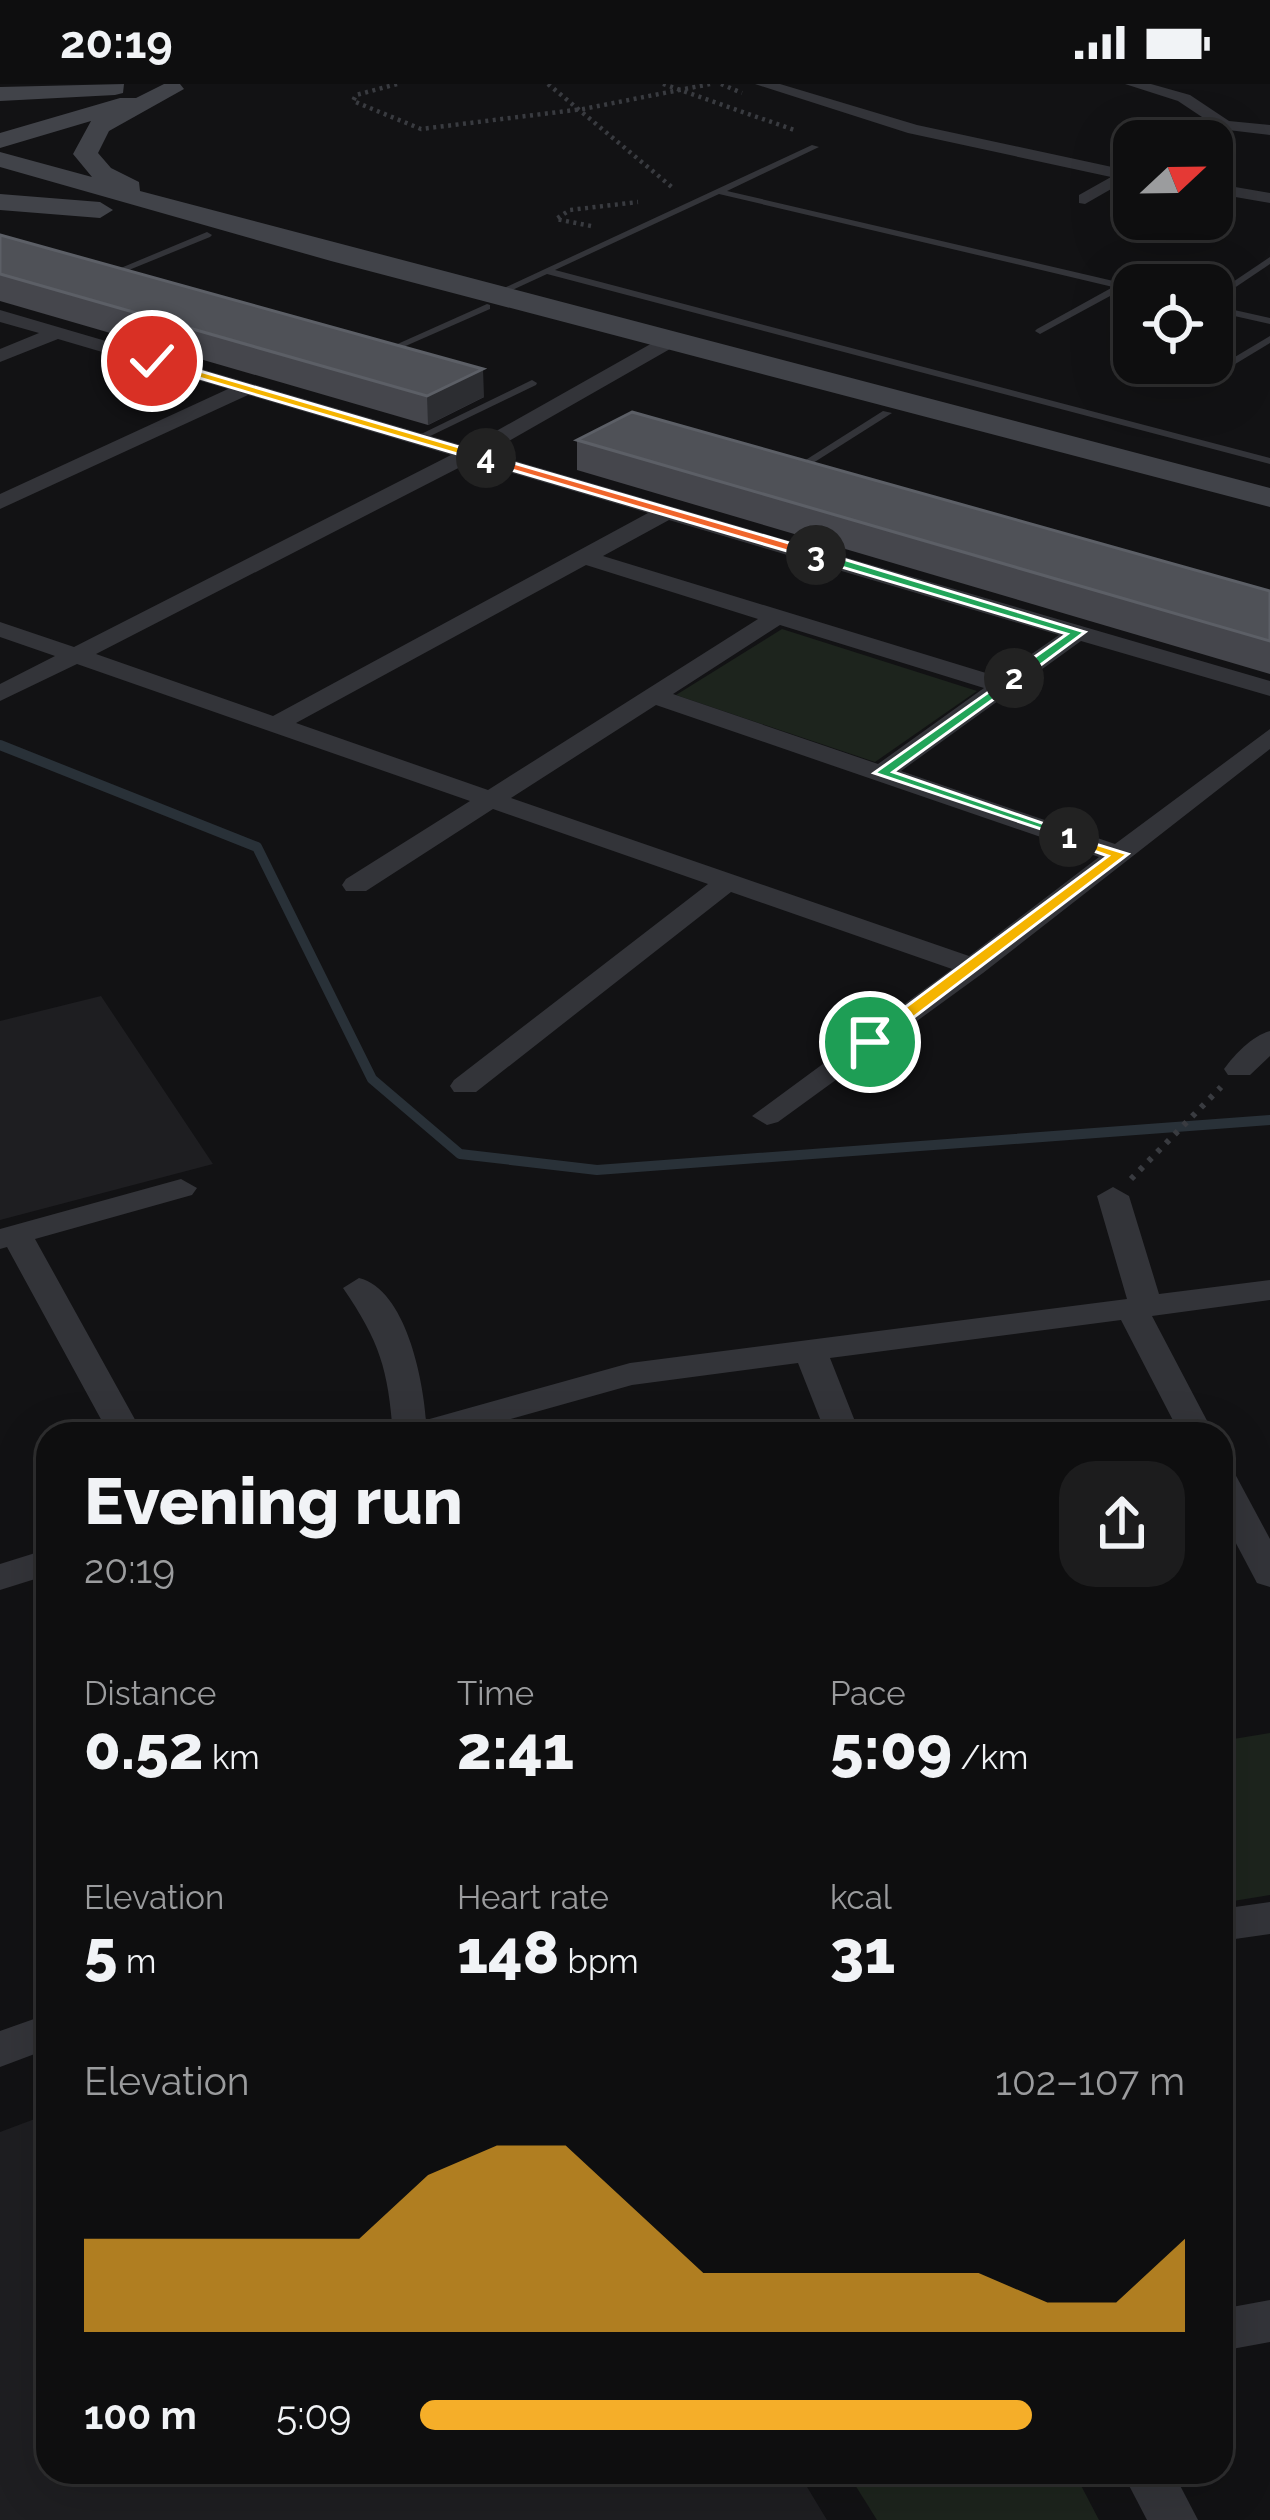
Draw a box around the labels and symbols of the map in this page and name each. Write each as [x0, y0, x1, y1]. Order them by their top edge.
north arrow [1113, 120, 1233, 240]
pin [101, 310, 203, 412]
pin: 4 [456, 428, 516, 488]
pin: 3 [786, 525, 846, 585]
pin: 2 [984, 648, 1044, 708]
pin: 1 [1039, 807, 1099, 867]
pin [819, 991, 921, 1093]

